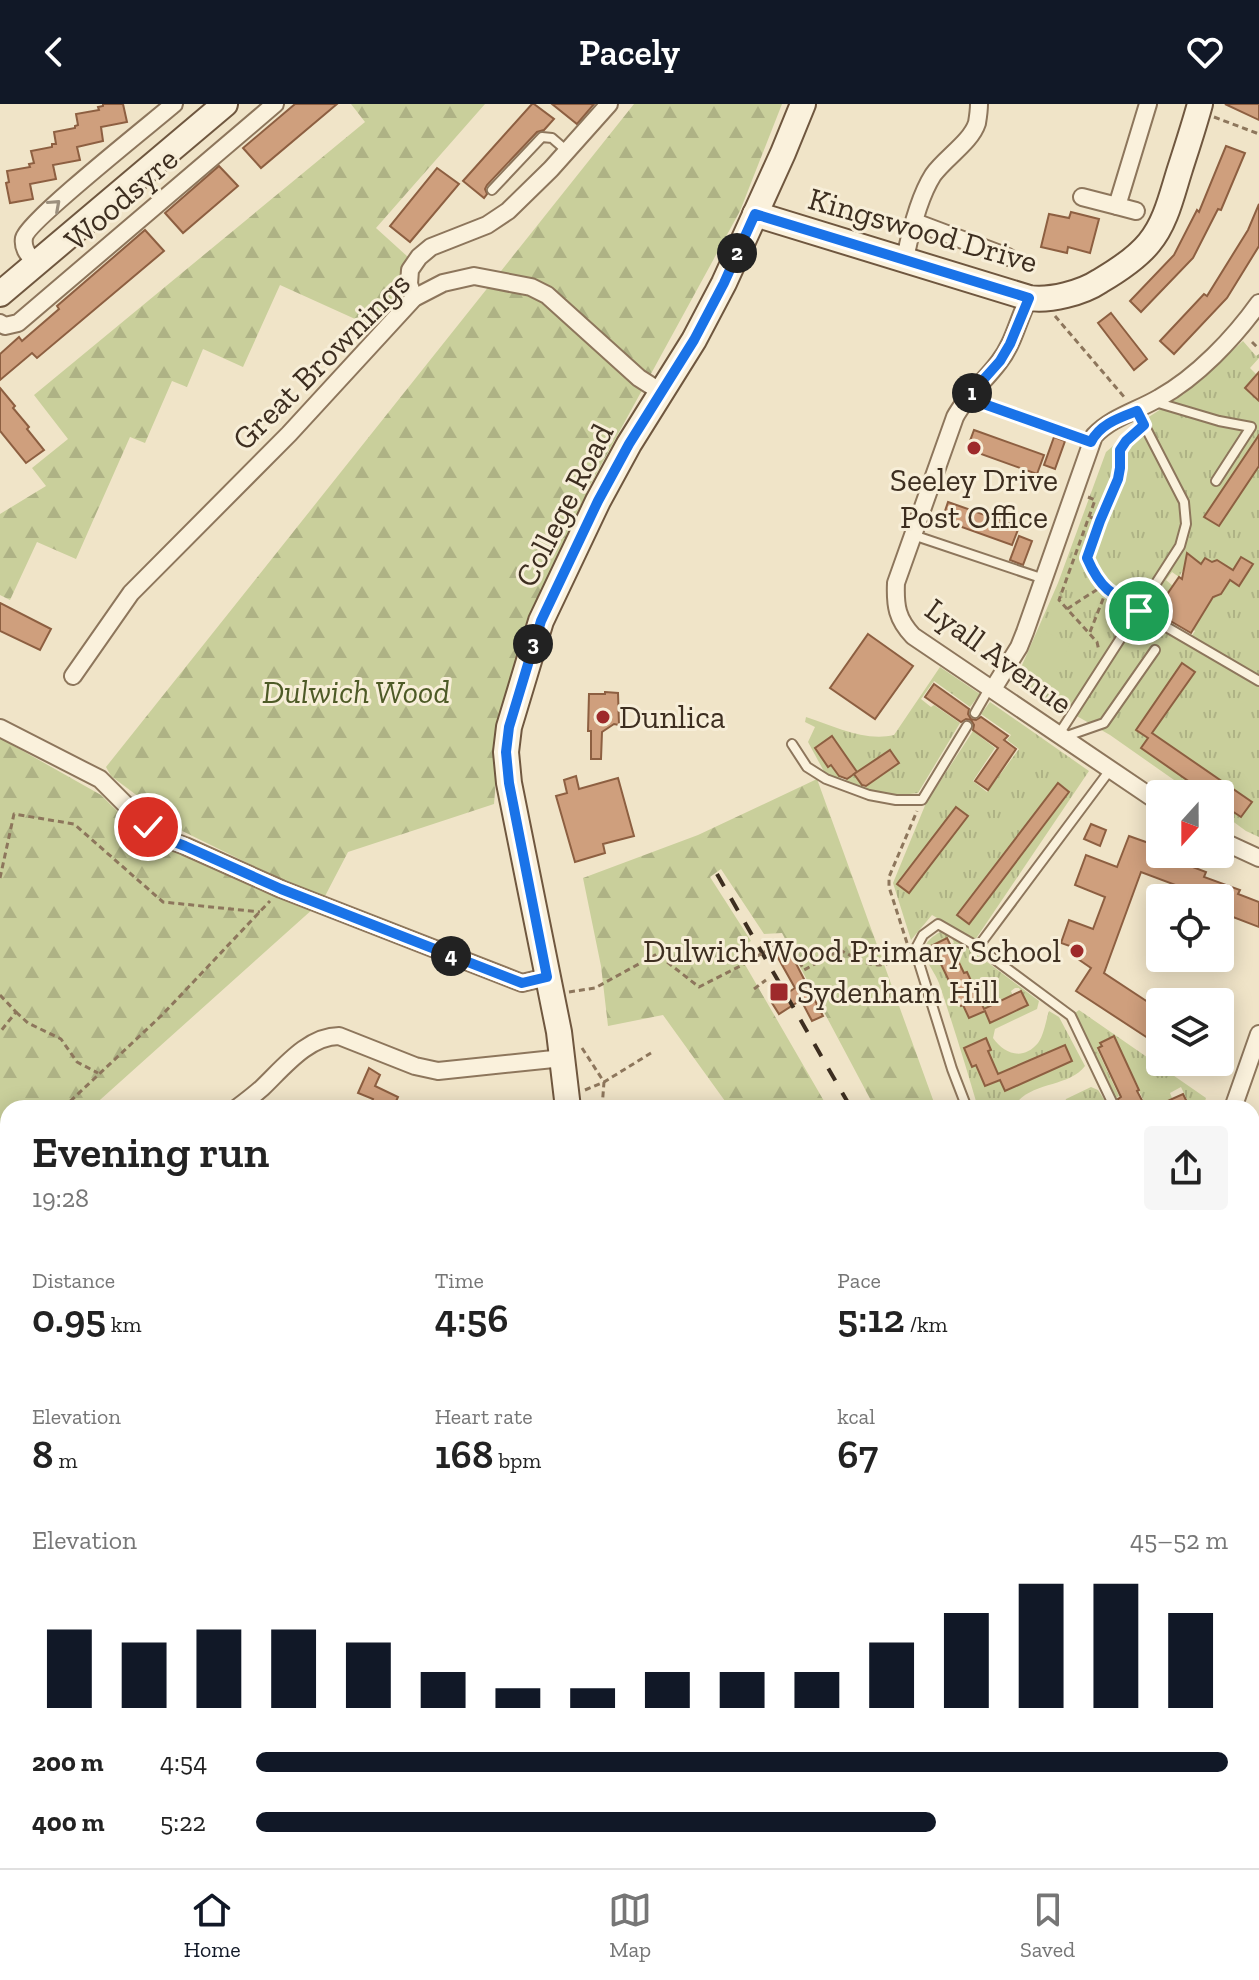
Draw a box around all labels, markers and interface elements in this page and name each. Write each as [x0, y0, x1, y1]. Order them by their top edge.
icon: back [32, 30, 76, 74]
icon: heart [1183, 30, 1227, 74]
text: Pacely [579, 31, 680, 74]
street label: Woodsyre [57, 140, 185, 258]
street label: Kingswood Drive [804, 179, 1042, 281]
one-way arrow [46, 200, 61, 214]
pin: 2 [717, 233, 757, 273]
text: 2 [731, 239, 743, 266]
street label: Great Brownings [224, 264, 418, 458]
pin: 1 [952, 373, 992, 413]
text: 1 [968, 379, 976, 406]
street label: College Road [507, 417, 621, 593]
marker: Seeley Drive Post Office [965, 439, 983, 457]
place label: Seeley Drive Post Office [890, 461, 1058, 536]
pin [1105, 577, 1173, 645]
icon: arrive [1117, 589, 1161, 633]
street label: Lyall Avenue [918, 590, 1080, 722]
pin: 3 [513, 624, 553, 664]
text: 3 [527, 630, 539, 657]
park label: Dulwich Wood [262, 673, 450, 711]
place label: Dunlica [619, 698, 726, 736]
marker: Dunlica [594, 708, 612, 726]
north arrow [1146, 780, 1234, 868]
map controls [1146, 780, 1234, 1076]
pin [114, 793, 182, 861]
icon: check [126, 805, 170, 849]
button: locate [1146, 884, 1234, 972]
place label: Dulwich Wood Primary School [643, 932, 1061, 970]
pin: 4 [431, 936, 471, 976]
text: 4 [445, 942, 457, 969]
marker: Dulwich Wood Primary School [1068, 942, 1086, 960]
place label: Sydenham Hill [797, 973, 999, 1011]
marker: Sydenham Hill [768, 981, 790, 1003]
button: layers [1146, 988, 1234, 1076]
text: Evening run [32, 1125, 269, 1178]
button: share [1144, 1126, 1228, 1210]
text: 19:28 [32, 1182, 89, 1214]
text: Distance [32, 1267, 115, 1294]
text: Time [435, 1267, 484, 1294]
text: Pace [837, 1267, 881, 1294]
text: 0.95 [32, 1294, 106, 1342]
text: 4:56 [435, 1294, 509, 1342]
text: 5:12 [837, 1294, 905, 1342]
text: km [106, 1311, 141, 1338]
text: /km [905, 1311, 948, 1338]
text: Elevation [32, 1403, 121, 1430]
text: Heart rate [435, 1403, 533, 1430]
text: kcal [837, 1403, 875, 1430]
text: 8 [32, 1430, 54, 1478]
text: 168 [435, 1430, 493, 1478]
text: 67 [837, 1430, 878, 1478]
text: m [54, 1447, 78, 1474]
text: bpm [493, 1447, 541, 1474]
text: Elevation [32, 1524, 137, 1556]
text: 45–52 m [1130, 1524, 1228, 1556]
text: 200 m [32, 1746, 104, 1778]
text: 4:54 [160, 1746, 207, 1778]
text: 400 m [32, 1806, 104, 1838]
text: 5:22 [160, 1806, 206, 1838]
tab: Home [184, 1888, 241, 1963]
tab: Map [608, 1888, 652, 1963]
tab: Saved [1020, 1888, 1075, 1963]

